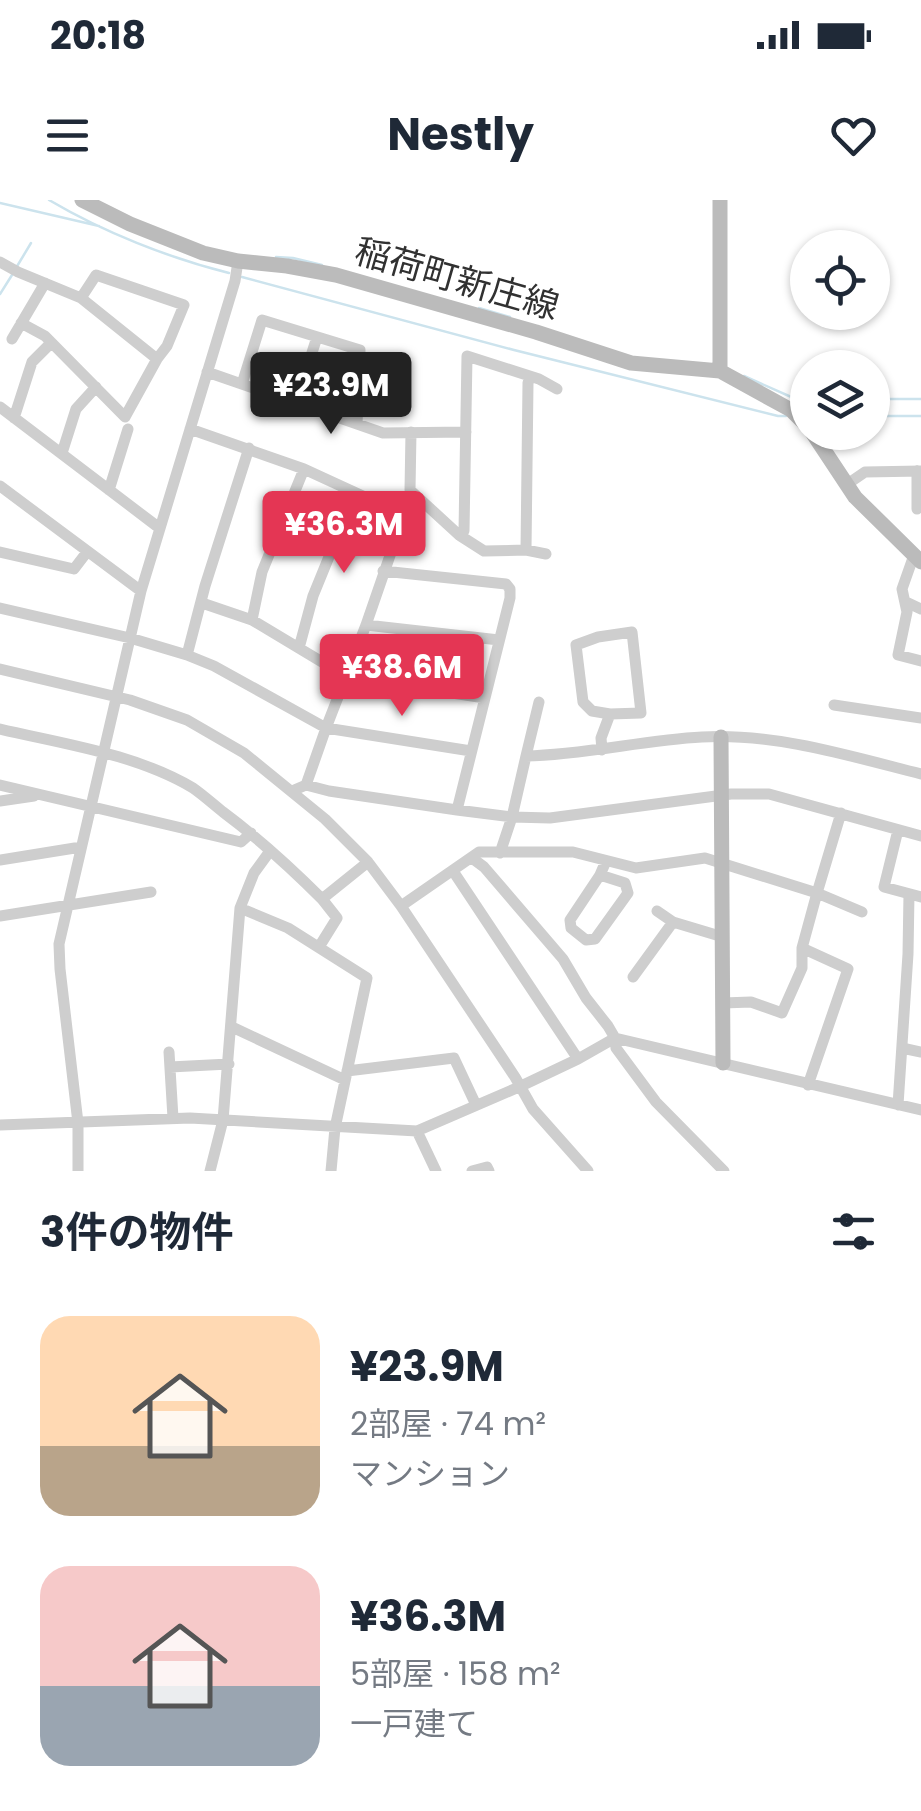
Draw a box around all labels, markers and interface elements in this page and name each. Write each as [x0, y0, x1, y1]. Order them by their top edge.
text: 20:18 [50, 9, 146, 62]
text: Nestly [387, 103, 534, 166]
icon: menu [40, 108, 95, 163]
icon: heart [826, 108, 881, 163]
street label: 稲荷町新庄線 [349, 226, 565, 331]
map controls [790, 230, 890, 450]
button: locate [790, 230, 890, 330]
button: layers [790, 350, 890, 450]
pin: ¥23.9M [250, 352, 412, 437]
text: ¥23.9M [272, 362, 390, 407]
pin: ¥36.3M [263, 491, 425, 576]
text: ¥36.3M [285, 501, 403, 546]
pin: ¥38.6M [321, 634, 483, 719]
text: ¥38.6M [342, 644, 462, 689]
text: 3件の物件 [40, 1203, 233, 1262]
icon: filters [826, 1204, 881, 1259]
text: ¥23.9M [350, 1337, 504, 1396]
icon: home [120, 1356, 240, 1476]
text: 2部屋 · 74 m² [350, 1401, 546, 1446]
text: マンション [350, 1451, 510, 1496]
text: ¥36.3M [350, 1587, 506, 1646]
icon: home [120, 1606, 240, 1726]
text: 5部屋 · 158 m² [350, 1651, 561, 1696]
text: 一戸建て [350, 1701, 478, 1746]

